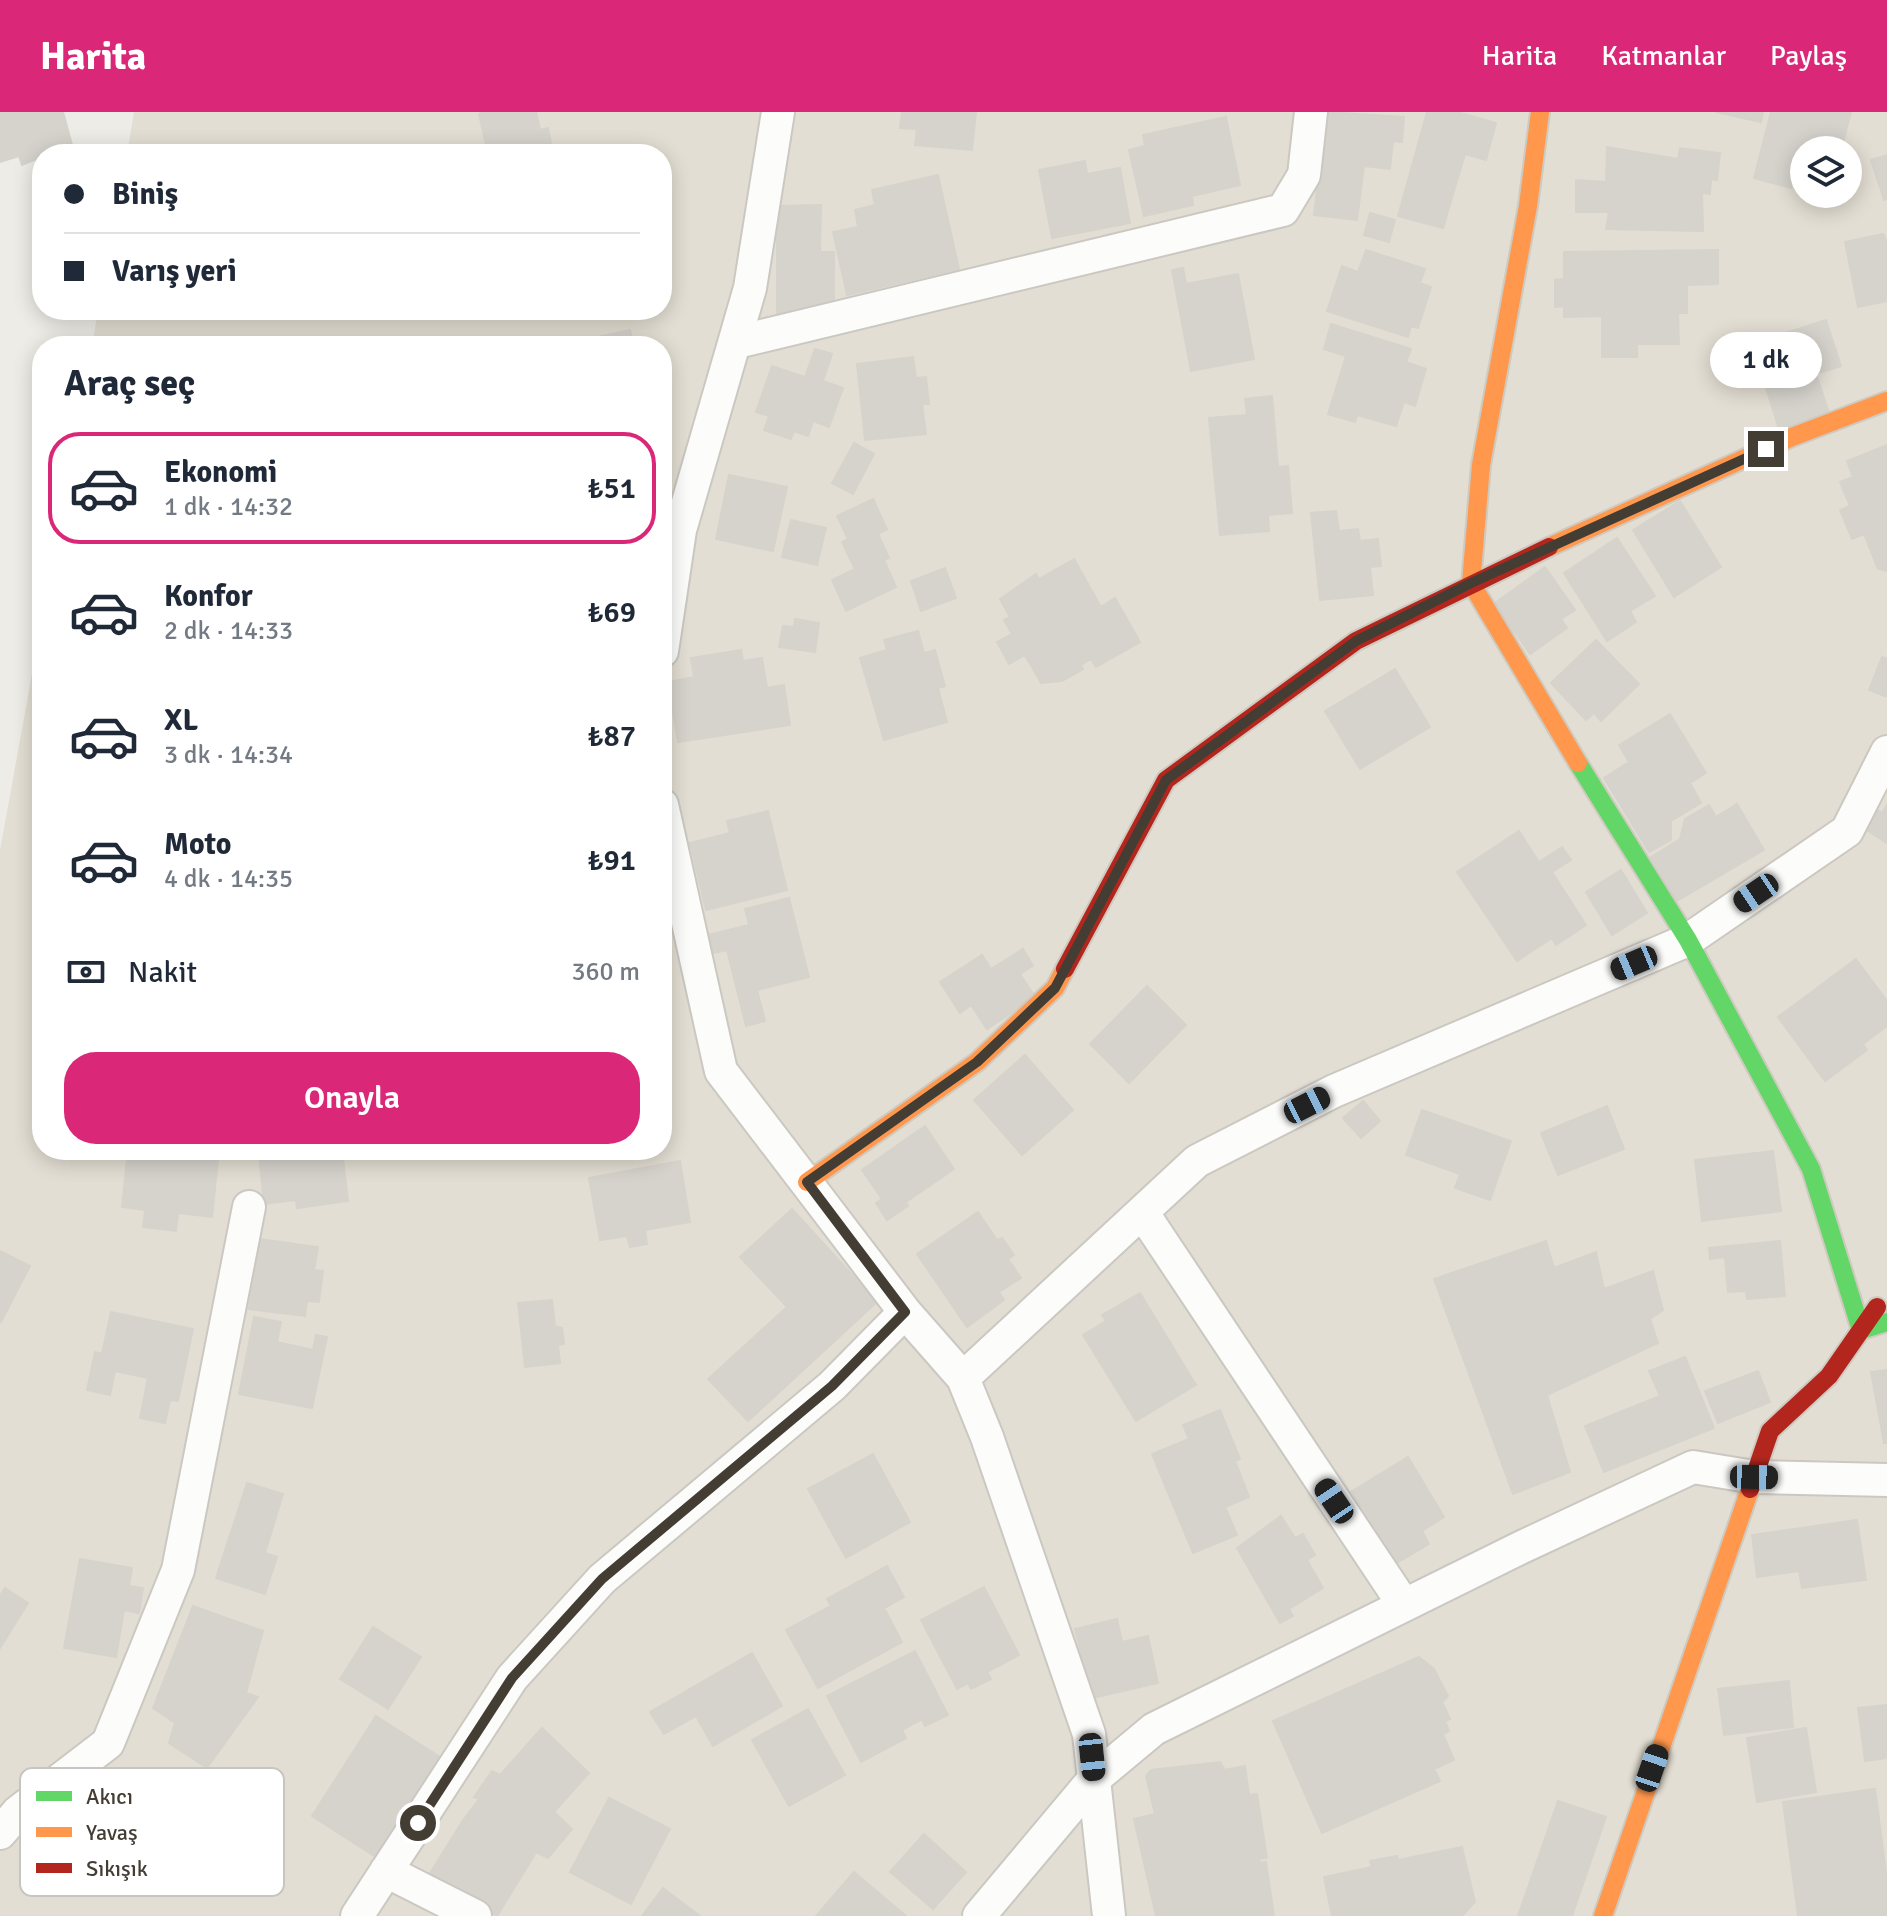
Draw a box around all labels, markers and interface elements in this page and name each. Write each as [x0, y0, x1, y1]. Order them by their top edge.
text: Harita [40, 33, 146, 80]
text: Harita [1482, 39, 1557, 73]
text: Katmanlar [1601, 39, 1726, 73]
text: Paylaş [1770, 39, 1847, 73]
map controls [1790, 136, 1862, 208]
button: layers [1790, 136, 1862, 208]
text: Biniş [112, 176, 178, 213]
text: Varış yeri [112, 253, 237, 290]
callout: 1 dk [1710, 333, 1822, 389]
text: 1 dk [1743, 344, 1789, 376]
text: Araç seç [64, 361, 195, 406]
route end [1748, 431, 1784, 467]
icon: car [68, 452, 140, 524]
text: Ekonomi [164, 454, 277, 491]
text: ₺51 [587, 470, 636, 507]
text: 1 dk · 14:32 [164, 491, 293, 523]
icon: car [68, 576, 140, 648]
text: Konfor [164, 578, 253, 615]
text: ₺69 [587, 594, 636, 631]
text: 2 dk · 14:33 [164, 615, 293, 647]
icon: car [68, 700, 140, 772]
text: XL [164, 702, 198, 739]
text: ₺87 [587, 718, 636, 755]
text: 3 dk · 14:34 [164, 739, 293, 771]
icon: car [68, 824, 140, 896]
text: Moto [164, 826, 231, 863]
text: ₺91 [587, 842, 636, 879]
text: 4 dk · 14:35 [164, 863, 293, 895]
car [1729, 870, 1783, 916]
car [1607, 943, 1661, 983]
icon: cash [64, 950, 108, 994]
text: Nakit [128, 954, 197, 991]
text: 360 m [571, 956, 640, 988]
button: Onayla [64, 1052, 640, 1144]
car [1280, 1083, 1334, 1127]
car [1730, 1465, 1778, 1489]
car [1311, 1474, 1357, 1528]
car [1078, 1732, 1106, 1782]
car [1633, 1741, 1671, 1795]
legend [20, 1768, 284, 1896]
text: Akıcı [86, 1783, 133, 1810]
route start [400, 1805, 436, 1841]
text: Yavaş [86, 1819, 138, 1846]
text: Sıkışık [86, 1855, 148, 1882]

